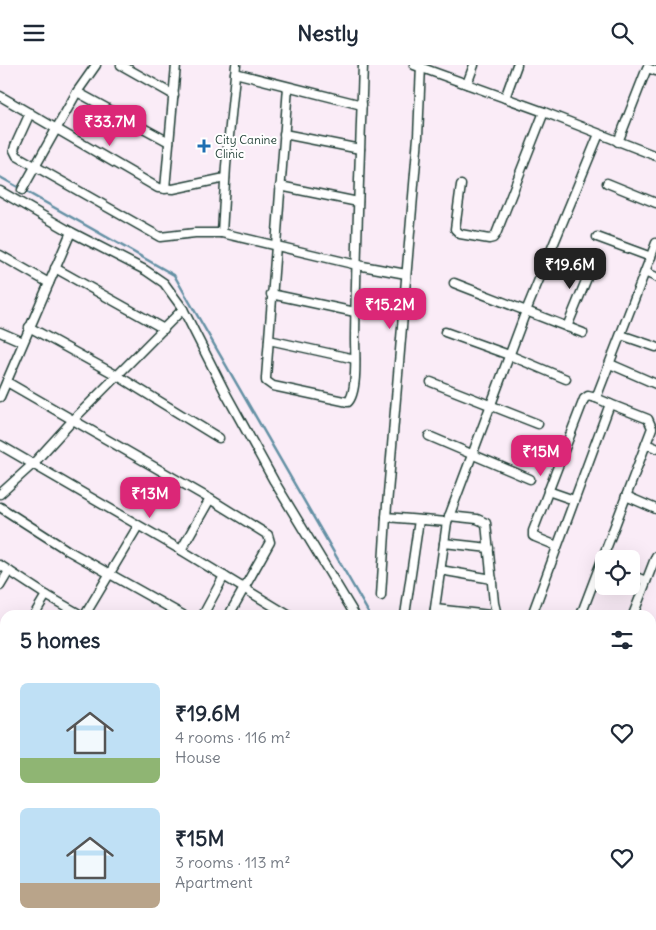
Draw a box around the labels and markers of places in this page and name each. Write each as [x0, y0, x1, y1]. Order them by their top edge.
pin: ₹33.7M [69, 104, 151, 147]
place label: City Canine Clinic [215, 132, 277, 161]
marker: City Canine Clinic [197, 139, 211, 153]
pin: ₹19.6M [529, 247, 611, 290]
pin: ₹15.2M [349, 287, 431, 330]
pin: ₹15M [511, 435, 571, 477]
pin: ₹13M [120, 477, 180, 519]

